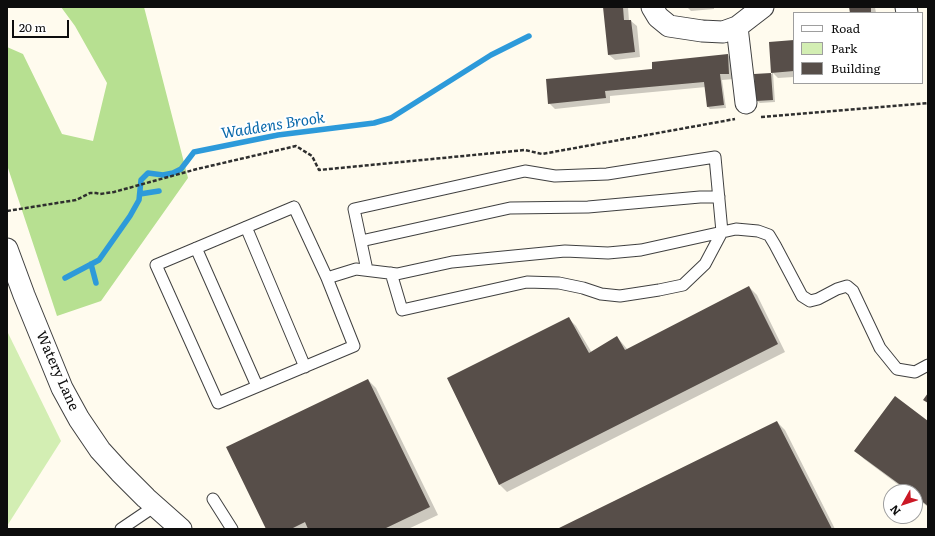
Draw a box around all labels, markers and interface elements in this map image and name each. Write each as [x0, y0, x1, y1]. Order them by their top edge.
scale bar [14, 12, 71, 38]
legend [793, 12, 923, 84]
text: 20 m [19, 18, 46, 36]
text: Road [831, 19, 860, 37]
text: Park [831, 39, 857, 57]
text: Building [831, 59, 880, 77]
water label: Waddens Brook [220, 109, 326, 143]
street label: Watery Lane [32, 329, 82, 413]
north arrow [883, 484, 923, 524]
text: N [885, 502, 904, 520]

